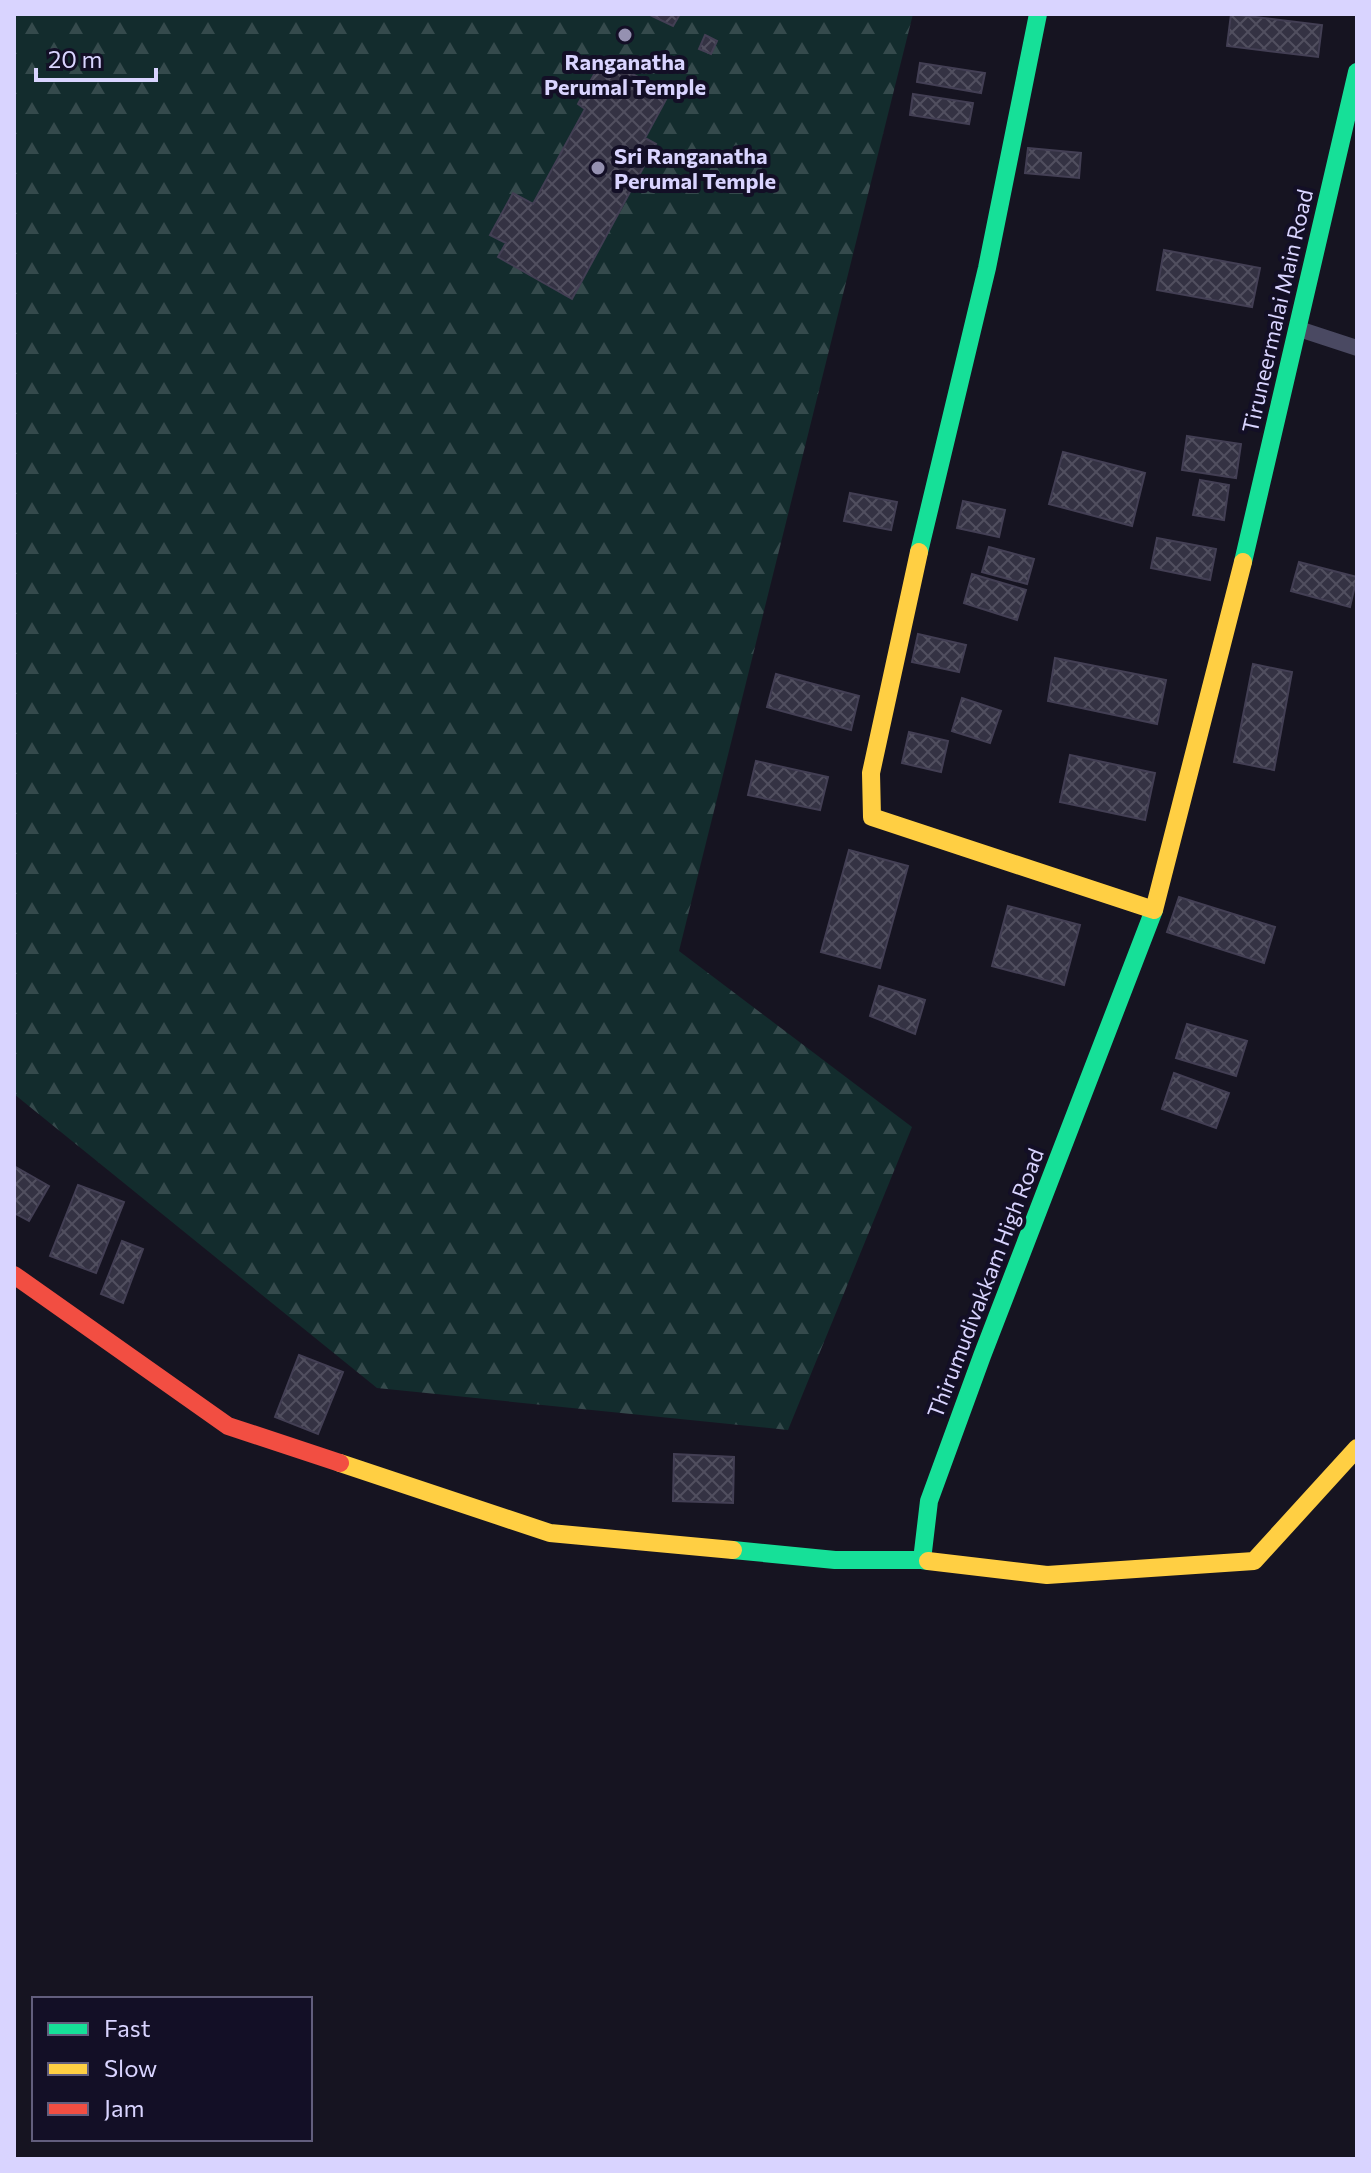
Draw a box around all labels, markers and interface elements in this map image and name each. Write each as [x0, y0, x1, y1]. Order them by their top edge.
marker: Ranganatha Perumal Temple [616, 26, 634, 44]
scale bar [36, 32, 156, 82]
text: 20 m [48, 44, 102, 73]
place label: Ranganatha Perumal Temple [544, 48, 706, 100]
place label: Sri Ranganatha Perumal Temple [614, 142, 776, 194]
marker: Sri Ranganatha Perumal Temple [589, 159, 607, 177]
street label: Tiruneermalai Main Road [1236, 187, 1318, 435]
street label: Thirumudivakkam High Road [921, 1144, 1049, 1422]
legend [32, 1997, 312, 2141]
text: Fast [104, 2013, 151, 2042]
text: Slow [104, 2053, 157, 2082]
text: Jam [104, 2093, 144, 2122]

